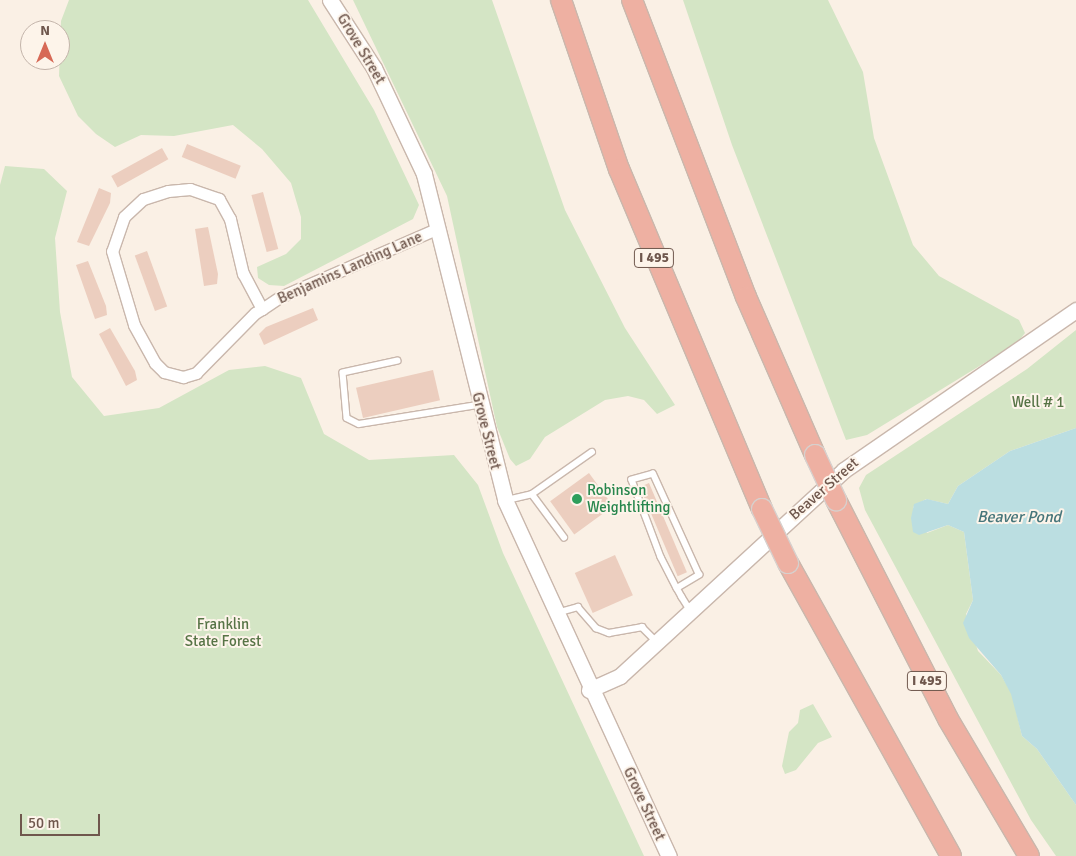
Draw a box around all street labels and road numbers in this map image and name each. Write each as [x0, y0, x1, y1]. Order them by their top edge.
street label: Grove Street [333, 10, 389, 88]
street label: Benjamins Landing Lane [275, 228, 425, 308]
road number: I 495 [633, 247, 675, 270]
street label: Grove Street [468, 390, 504, 472]
street label: Beaver Street [786, 454, 862, 524]
road number: I 495 [906, 669, 948, 692]
street label: Grove Street [619, 764, 669, 844]

